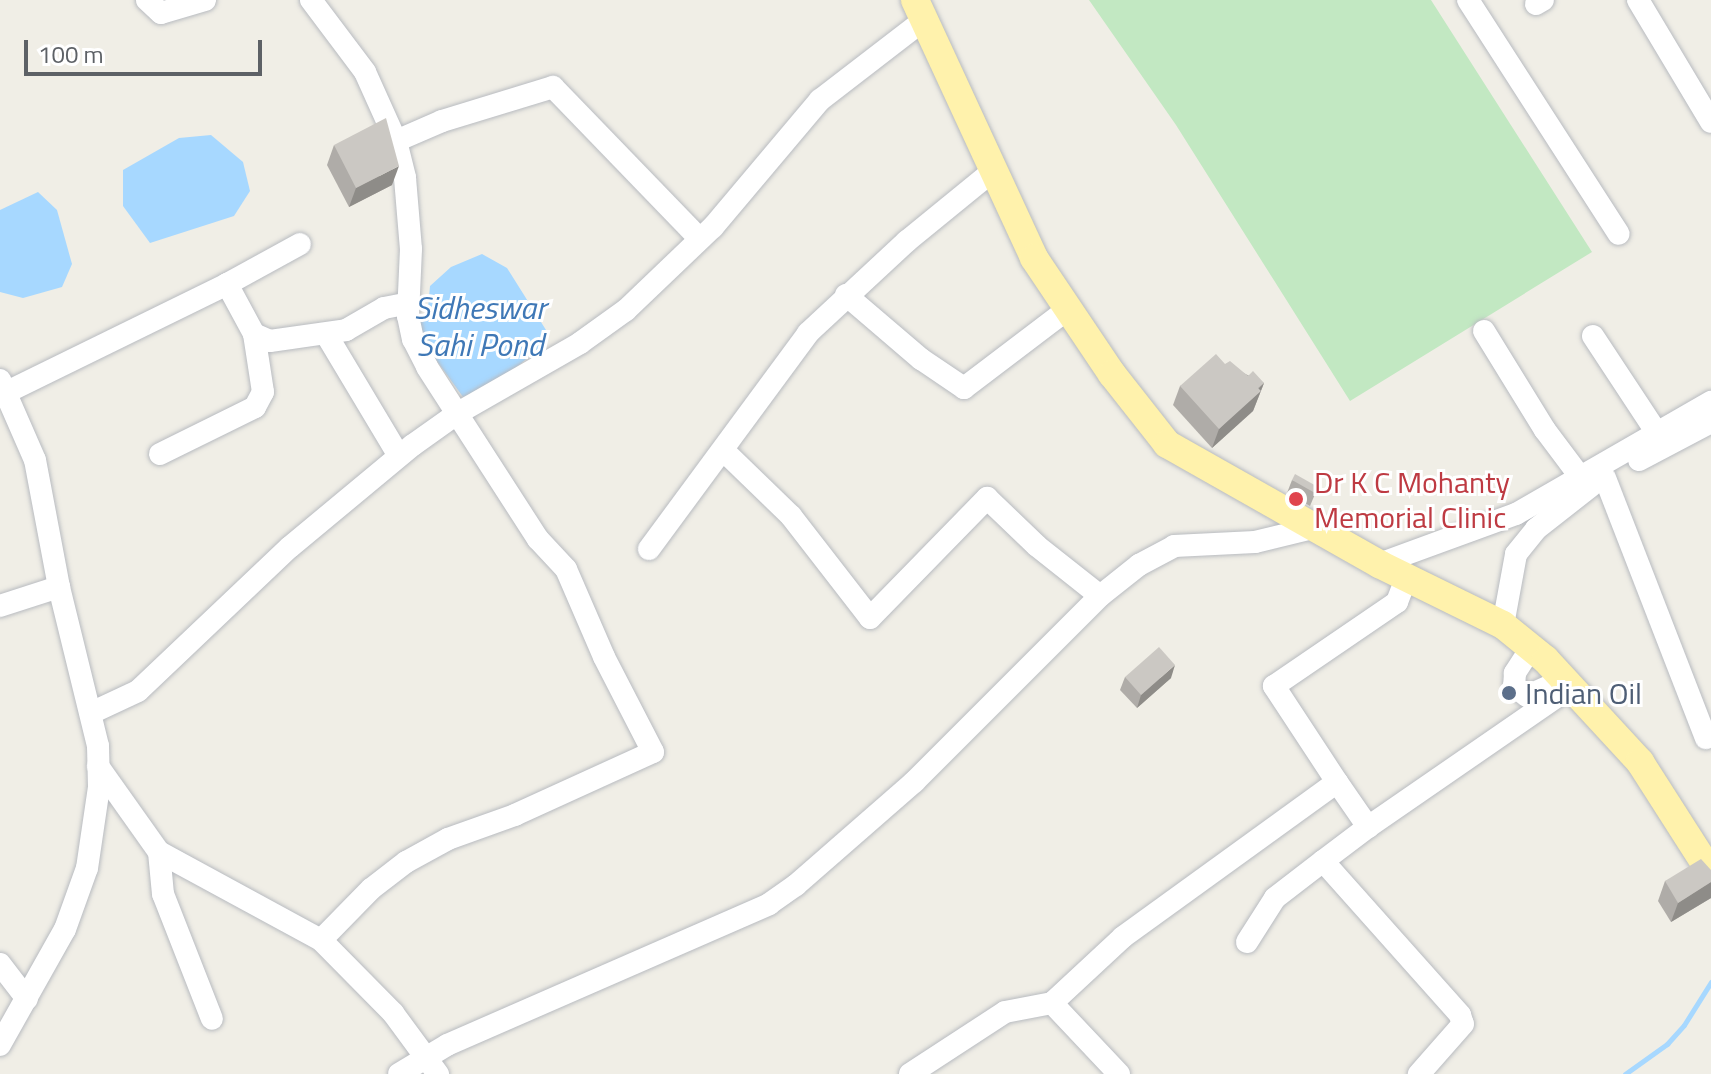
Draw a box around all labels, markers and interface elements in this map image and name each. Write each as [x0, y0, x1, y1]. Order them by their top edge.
scale bar [28, 24, 266, 74]
text: 100 m [38, 36, 104, 72]
water label: Sidheswar Sahi Pond [414, 289, 546, 364]
place label: Dr K C Mohanty Memorial Clinic [1314, 464, 1510, 534]
marker: Dr K C Mohanty Memorial Clinic [1285, 488, 1307, 510]
place label: Indian Oil [1525, 675, 1642, 711]
marker: Indian Oil [1500, 684, 1518, 702]

